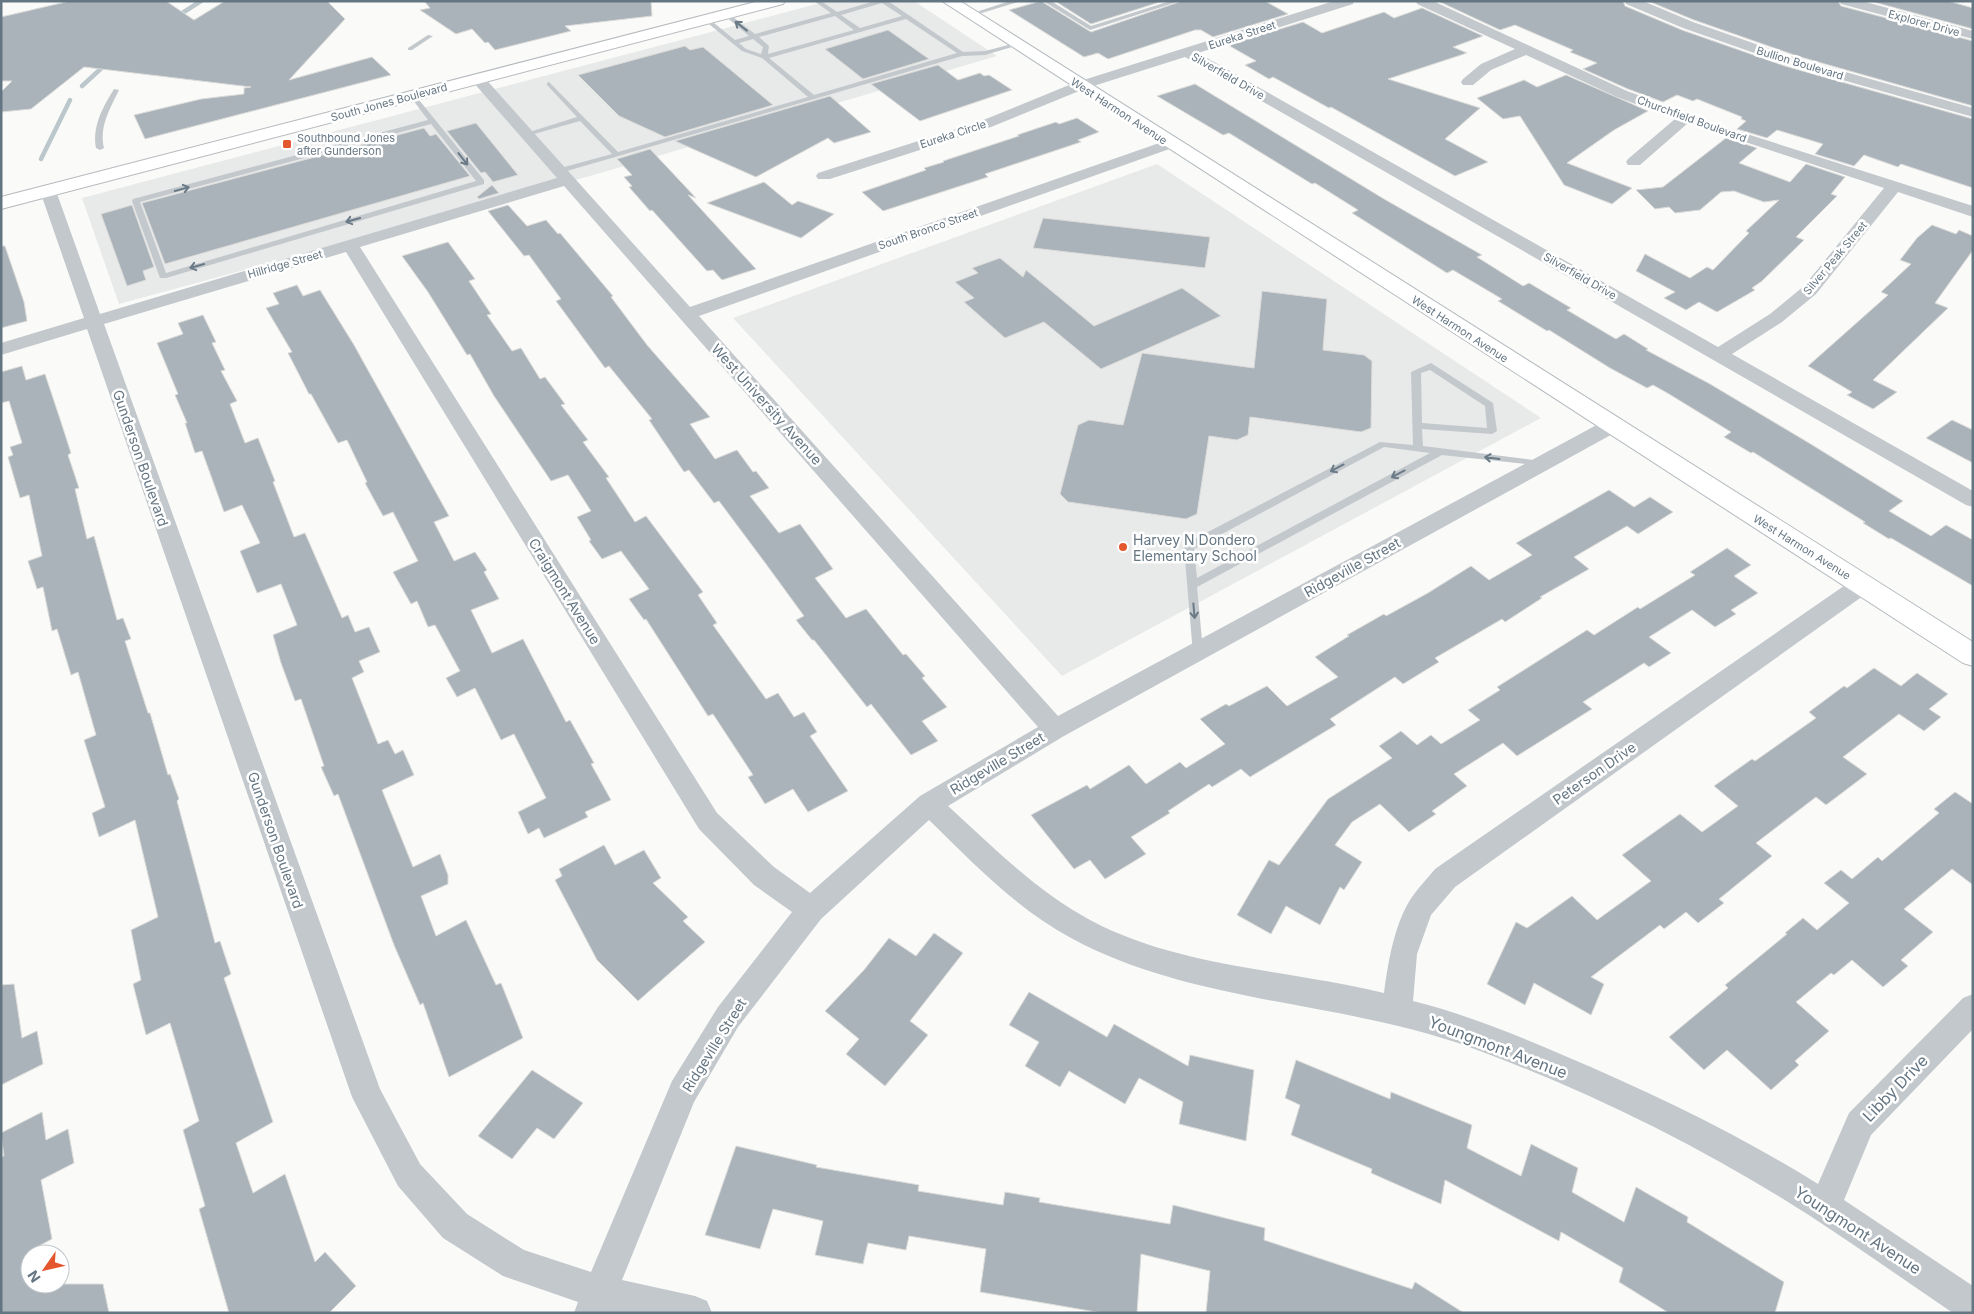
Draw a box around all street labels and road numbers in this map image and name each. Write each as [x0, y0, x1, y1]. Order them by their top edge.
street label: Explorer Drive [1887, 7, 1961, 39]
street label: Eureka Street [1207, 17, 1278, 52]
street label: Bullion Boulevard [1755, 43, 1845, 83]
street label: Silverfield Drive [1189, 49, 1267, 103]
street label: West Harmon Avenue [1068, 75, 1170, 147]
street label: South Jones Boulevard [329, 80, 449, 124]
street label: Churchfield Boulevard [1635, 93, 1749, 145]
street label: Eureka Circle [918, 117, 988, 151]
street label: South Bronco Street [876, 205, 980, 253]
street label: Silver Peak Street [1800, 218, 1870, 298]
street label: Hillridge Street [246, 247, 324, 281]
street label: Silverfield Drive [1541, 249, 1619, 303]
street label: West Harmon Avenue [1409, 293, 1511, 365]
street label: West University Avenue [708, 340, 826, 468]
street label: Gunderson Boulevard [110, 387, 172, 529]
street label: West Harmon Avenue [1751, 511, 1853, 583]
street label: Ridgeville Street [1301, 533, 1403, 600]
street label: Craigmont Avenue [525, 535, 605, 647]
street label: Ridgeville Street [947, 728, 1048, 798]
street label: Peterson Drive [1549, 738, 1639, 808]
street label: Gunderson Boulevard [245, 769, 307, 911]
street label: Ridgeville Street [678, 995, 750, 1095]
street label: Youngmont Avenue [1426, 1011, 1570, 1083]
street label: Libby Drive [1858, 1050, 1932, 1126]
street label: Youngmont Avenue [1791, 1182, 1925, 1278]

